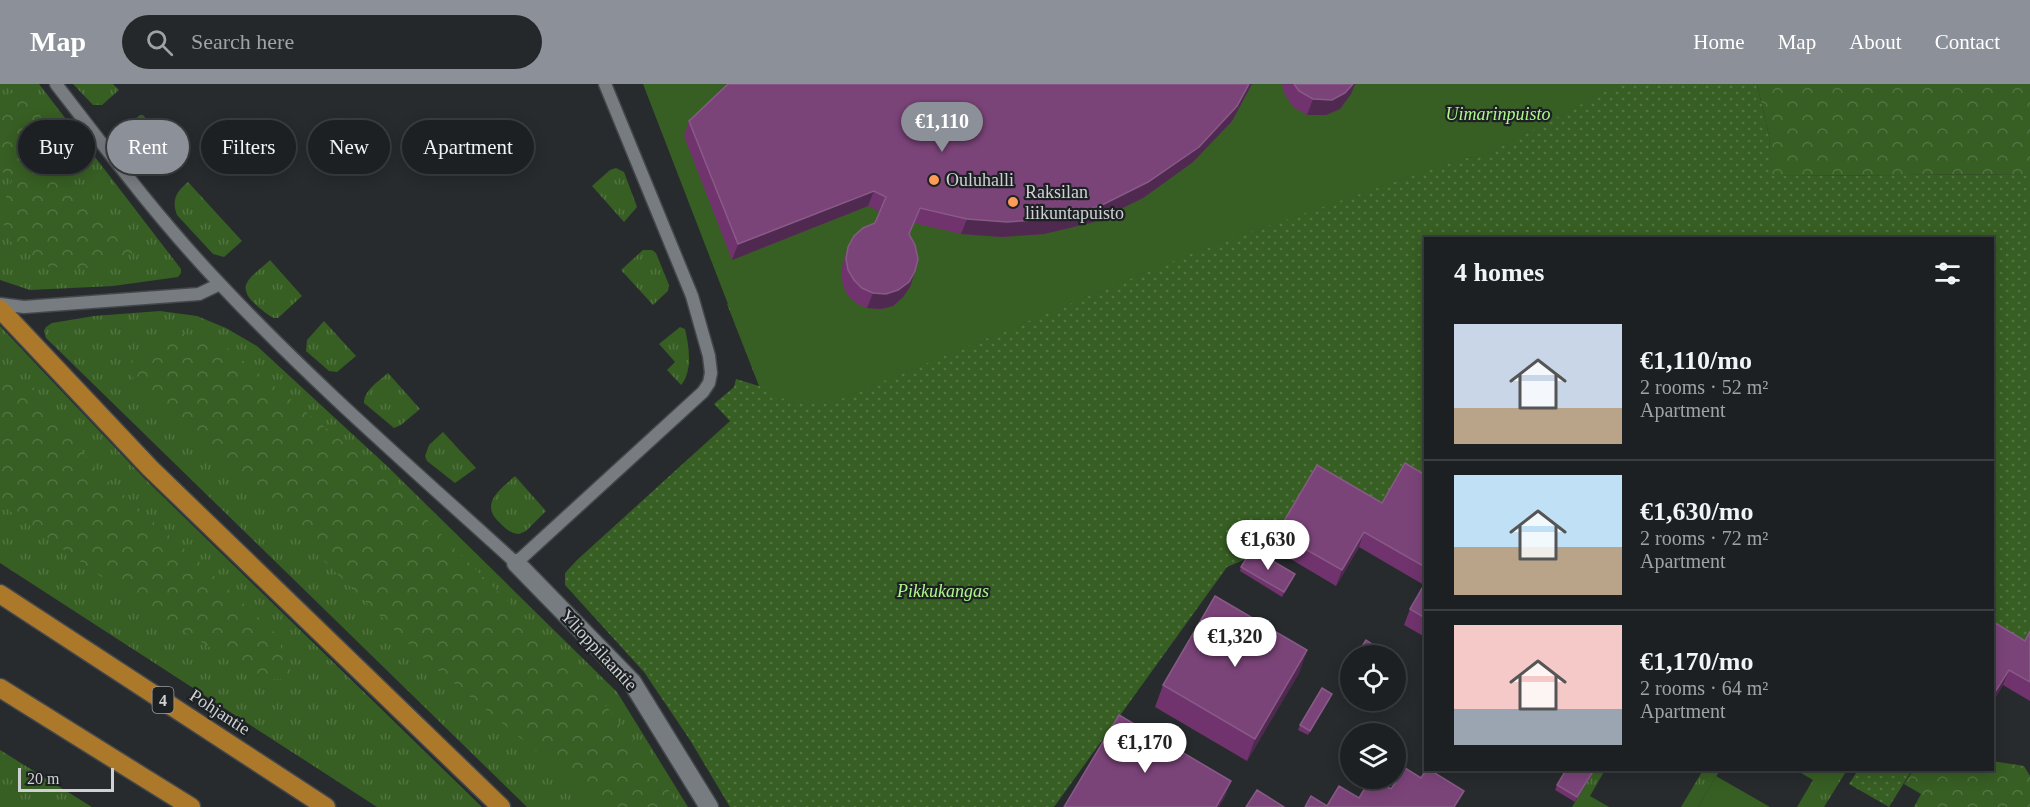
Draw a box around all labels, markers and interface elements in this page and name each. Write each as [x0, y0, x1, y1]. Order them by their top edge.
search box [122, 15, 542, 69]
text: Map [30, 26, 86, 57]
icon: search [143, 26, 176, 59]
text: Search here [191, 29, 294, 54]
text: Home [1693, 30, 1745, 54]
text: Map [1778, 30, 1816, 54]
text: About [1849, 30, 1902, 54]
text: Contact [1935, 30, 2000, 54]
pin: €1,110 [893, 102, 991, 153]
park label: Uimarinpuisto [1445, 104, 1551, 124]
text: €1,110 [915, 110, 969, 132]
chip: Buy [18, 120, 95, 174]
chip: Rent [107, 120, 189, 174]
chip: Filters [201, 120, 296, 174]
chip: New [308, 120, 390, 174]
chip: Apartment [402, 120, 534, 174]
place label: Ouluhalli [946, 170, 1014, 190]
marker: Ouluhalli [927, 173, 941, 187]
place label: Raksilan liikuntapuisto [1025, 182, 1124, 223]
marker: Raksilan liikuntapuisto [1006, 195, 1020, 209]
icon: filters [1931, 257, 1964, 290]
text: 4 homes [1454, 258, 1544, 287]
text: €1,110/mo [1640, 346, 1752, 375]
icon: home [1502, 348, 1574, 420]
text: 2 rooms · 52 m² [1640, 376, 1768, 398]
text: Apartment [1640, 399, 1726, 421]
text: €1,630/mo [1640, 497, 1753, 526]
icon: home [1502, 499, 1574, 571]
pin: €1,630 [1219, 520, 1317, 571]
text: 2 rooms · 72 m² [1640, 527, 1768, 549]
text: €1,630 [1241, 528, 1296, 550]
text: Apartment [1640, 550, 1726, 572]
park label: Pikkukangas [896, 581, 989, 601]
street label: Ylioppilaantie [557, 606, 641, 694]
pin: €1,320 [1186, 617, 1284, 668]
text: €1,320 [1208, 625, 1263, 647]
map controls [1340, 645, 1406, 789]
button: locate [1340, 645, 1406, 711]
text: €1,170/mo [1640, 647, 1753, 676]
icon: home [1502, 649, 1574, 721]
text: 2 rooms · 64 m² [1640, 677, 1768, 699]
street label: Pohjantie [186, 685, 254, 739]
road number: 4 [152, 687, 174, 713]
text: Apartment [1640, 700, 1726, 722]
pin: €1,170 [1096, 723, 1194, 774]
button: layers [1340, 723, 1406, 789]
text: €1,170 [1118, 731, 1173, 753]
scale bar [18, 765, 114, 792]
text: 20 m [27, 770, 59, 787]

